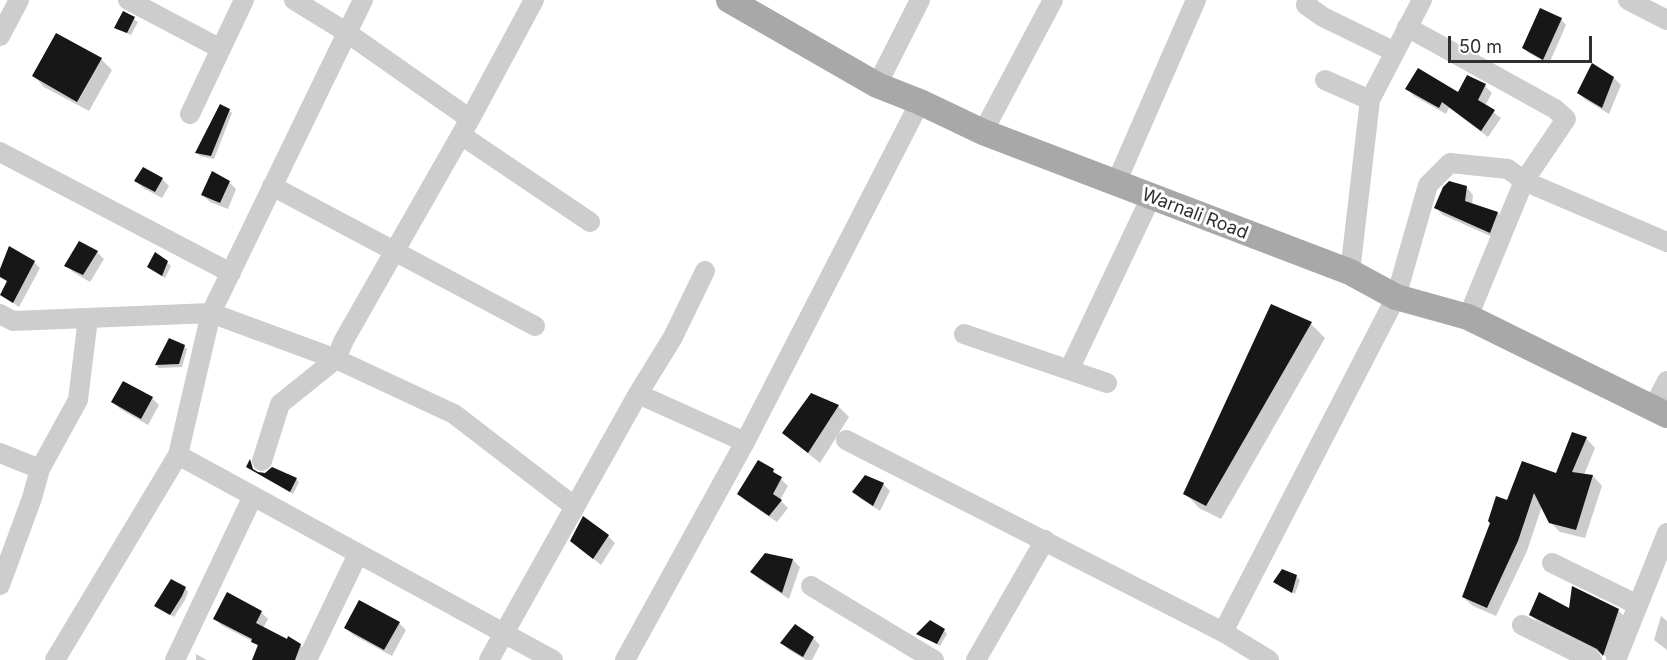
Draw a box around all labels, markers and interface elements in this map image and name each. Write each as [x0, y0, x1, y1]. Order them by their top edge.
scale bar [1451, 24, 1595, 62]
text: 50 m [1459, 36, 1502, 57]
street label: Warnali Road [1139, 184, 1251, 244]

